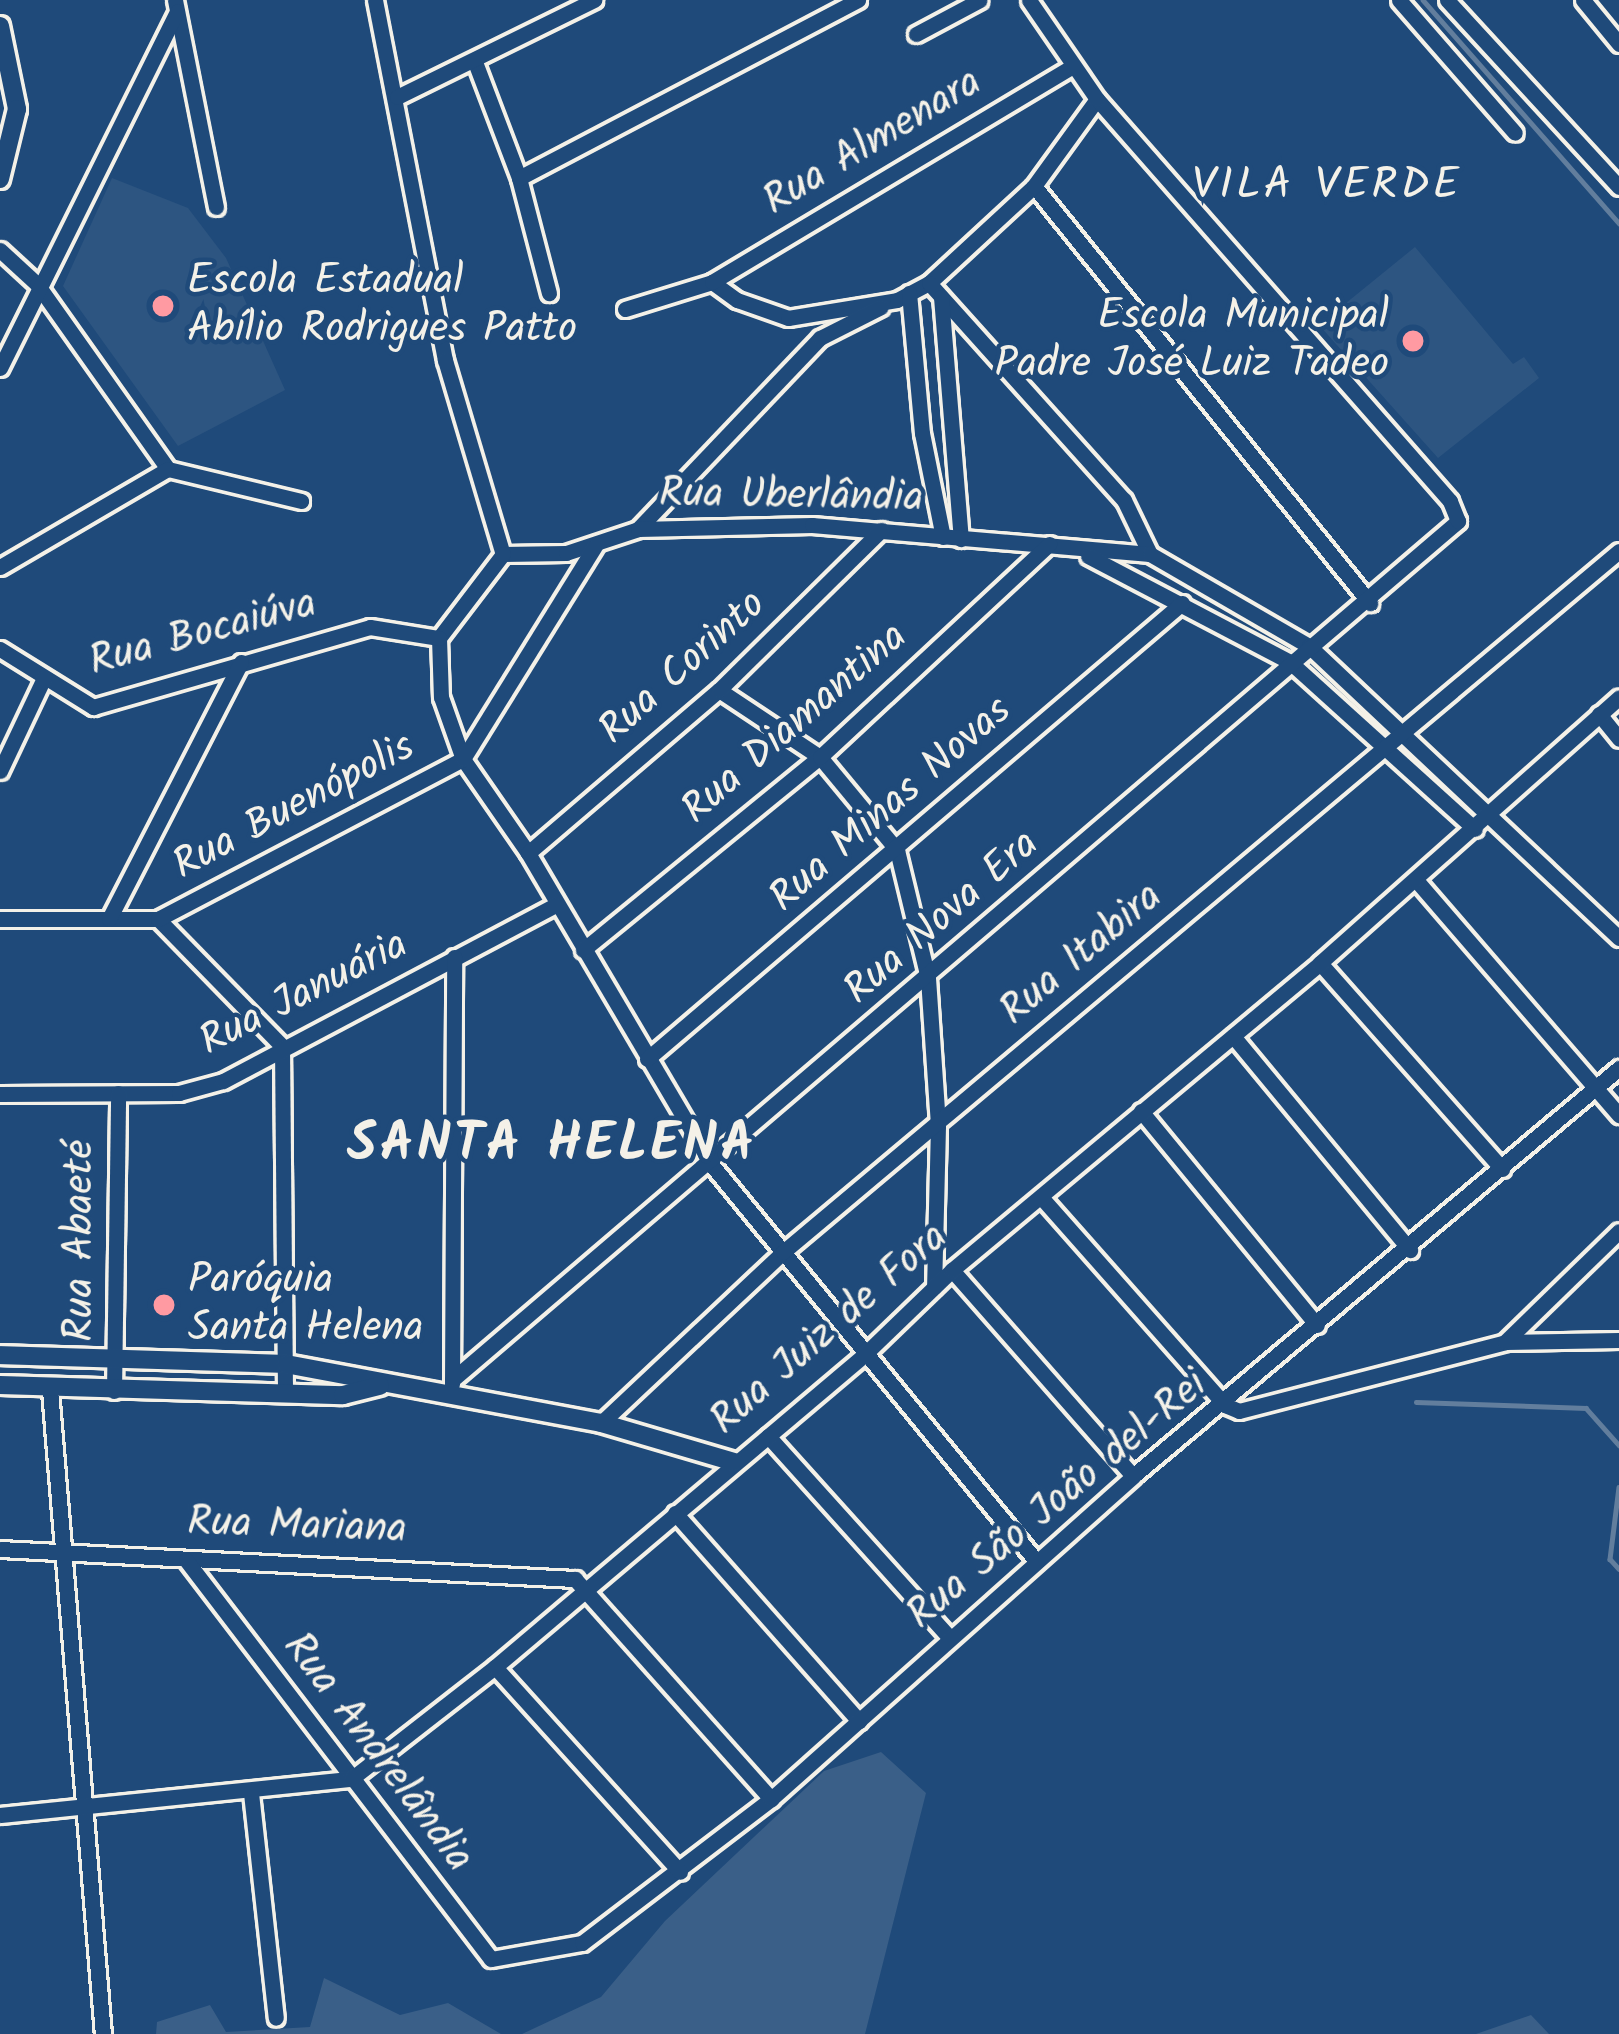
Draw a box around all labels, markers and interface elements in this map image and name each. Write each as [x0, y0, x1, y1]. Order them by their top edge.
street label: Rua Almenara [755, 58, 991, 228]
district label: VILA VERDE [1192, 160, 1462, 214]
place label: Escola Estadual Abílio Rodrigues Patto [187, 257, 577, 356]
place label: Escola Municipal Padre José Luiz Tadeo [995, 292, 1389, 391]
marker: Escola Estadual Abílio Rodrigues Patto [150, 293, 176, 319]
marker: Escola Municipal Padre José Luiz Tadeo [1400, 328, 1426, 354]
street label: Rua Uberlândia [658, 469, 924, 525]
street label: Rua Bocaiúva [84, 580, 322, 688]
street label: Rua Corinto [589, 580, 777, 756]
street label: Rua Diamantina [672, 613, 918, 835]
street label: Rua Minas Novas [760, 686, 1022, 924]
street label: Rua Buenópolis [165, 722, 423, 892]
street label: Rua Nova Era [834, 820, 1050, 1016]
street label: Rua Itabira [991, 873, 1173, 1037]
street label: Rua Januária [192, 920, 416, 1068]
district label: SANTA HELENA [347, 1114, 757, 1178]
street label: Rua Abaeté [56, 1140, 106, 1342]
street label: Rua Juiz de Fora [701, 1213, 959, 1447]
place label: Paróquia Santa Helena [188, 1256, 423, 1354]
marker: Paróquia Santa Helena [151, 1292, 177, 1318]
street label: Rua São João del-Rei [898, 1361, 1218, 1641]
street label: Rua Mariana [186, 1498, 408, 1556]
street label: Rua Andrelândia [271, 1624, 483, 1882]

